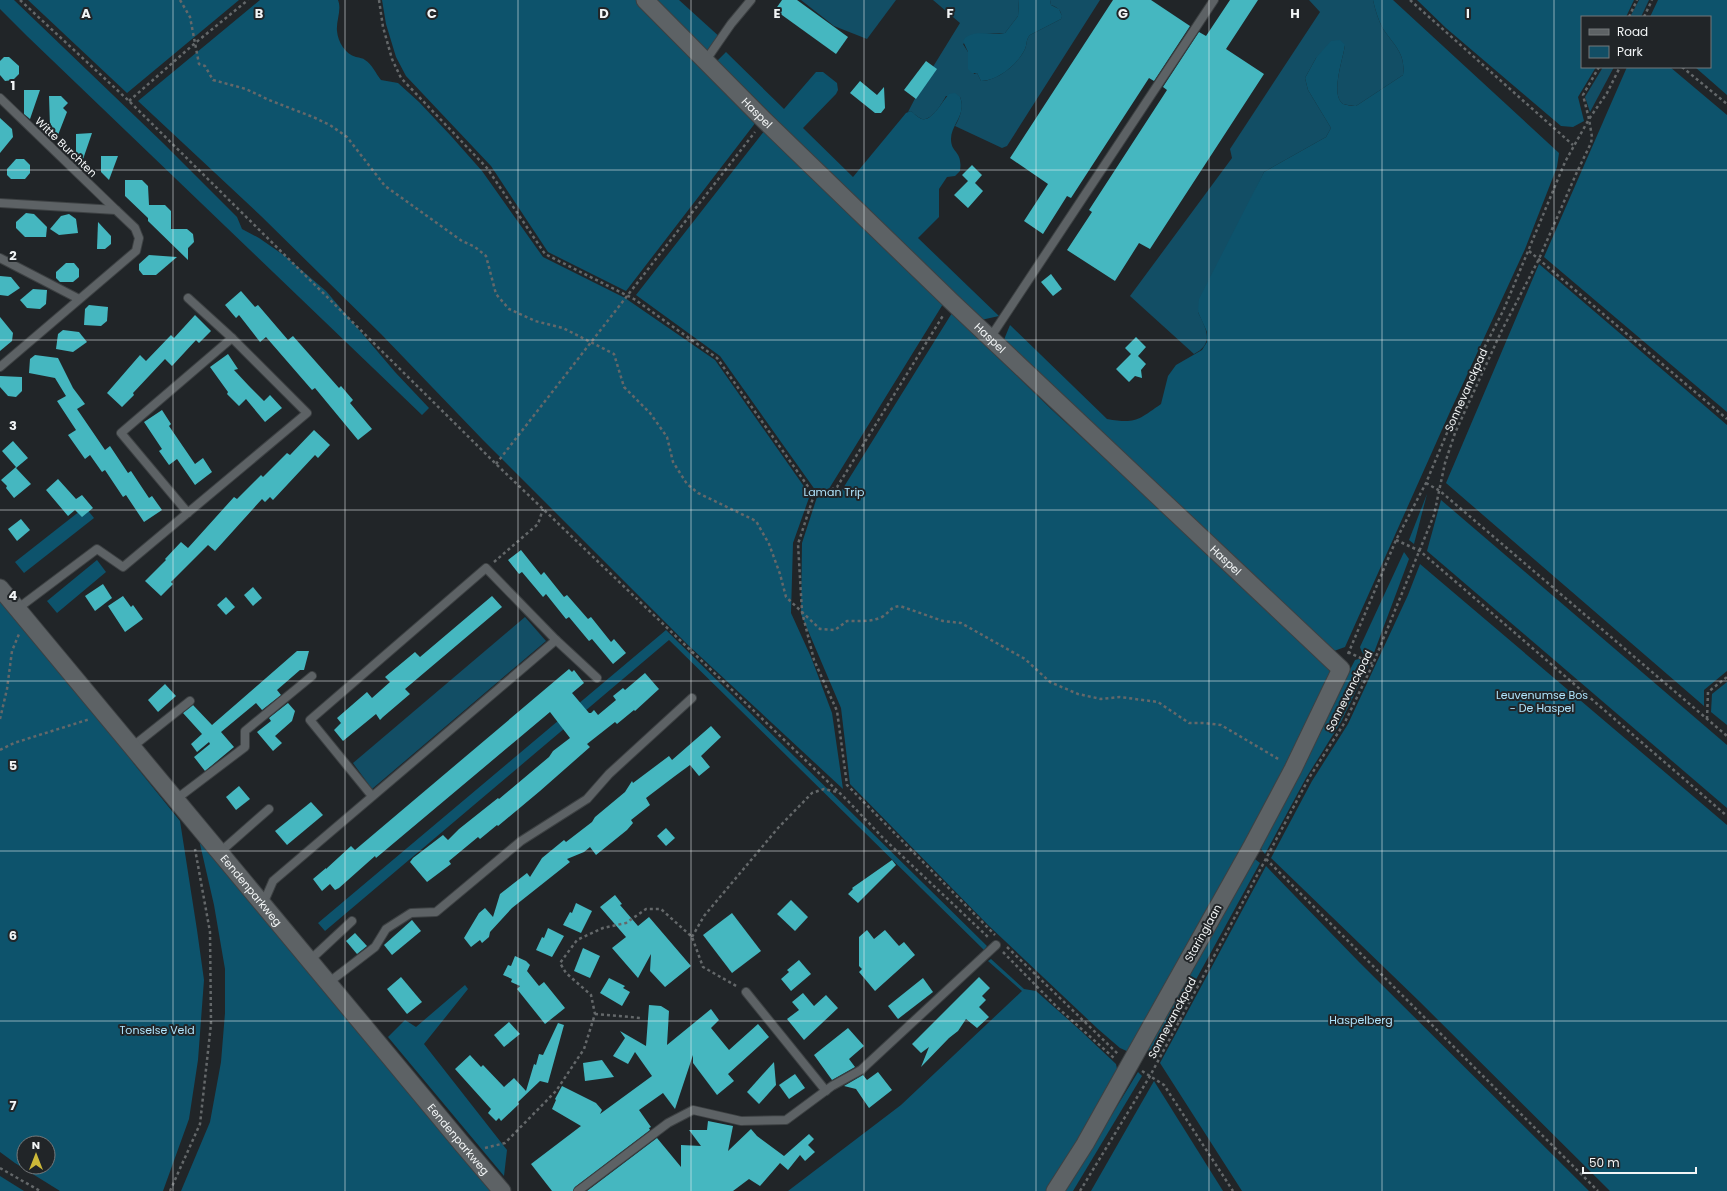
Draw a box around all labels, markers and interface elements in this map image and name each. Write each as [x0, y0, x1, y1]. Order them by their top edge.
text: A [81, 4, 91, 23]
text: B [255, 4, 264, 23]
text: C [427, 4, 437, 23]
text: D [599, 4, 609, 23]
text: E [773, 4, 781, 23]
text: F [946, 4, 954, 23]
text: G [1118, 4, 1128, 23]
text: H [1290, 4, 1300, 23]
text: I [1466, 4, 1470, 23]
legend [1581, 16, 1711, 68]
text: Road [1617, 23, 1648, 40]
text: Park [1617, 43, 1644, 60]
text: 1 [11, 76, 15, 95]
street label: Haspel [738, 94, 776, 132]
street label: Witte Burchten [31, 113, 101, 181]
text: 2 [9, 246, 17, 265]
street label: Haspel [971, 319, 1009, 357]
street label: Sonnevanckpad [1440, 346, 1492, 434]
text: 3 [9, 416, 17, 435]
park label: Laman Trip [803, 484, 865, 500]
street label: Haspel [1207, 541, 1245, 579]
text: 4 [9, 586, 18, 605]
street label: Sonnevanckpad [1322, 647, 1376, 735]
park label: Leuvenumse Bos - De Haspel [1496, 687, 1588, 716]
text: 5 [9, 756, 17, 775]
street label: Eendenparkweg [217, 851, 286, 930]
street label: Staringlaan [1181, 901, 1225, 965]
text: 6 [9, 926, 17, 945]
street label: Sonnevanckpad [1144, 975, 1200, 1061]
park label: Haspelberg [1329, 1012, 1393, 1028]
park label: Tonselse Veld [119, 1022, 195, 1038]
text: 7 [10, 1096, 17, 1115]
street label: Eendenparkweg [424, 1100, 493, 1179]
north arrow [16, 1135, 56, 1175]
text: N [32, 1137, 40, 1153]
scale bar [1583, 1149, 1696, 1175]
text: 50 m [1589, 1154, 1620, 1171]

